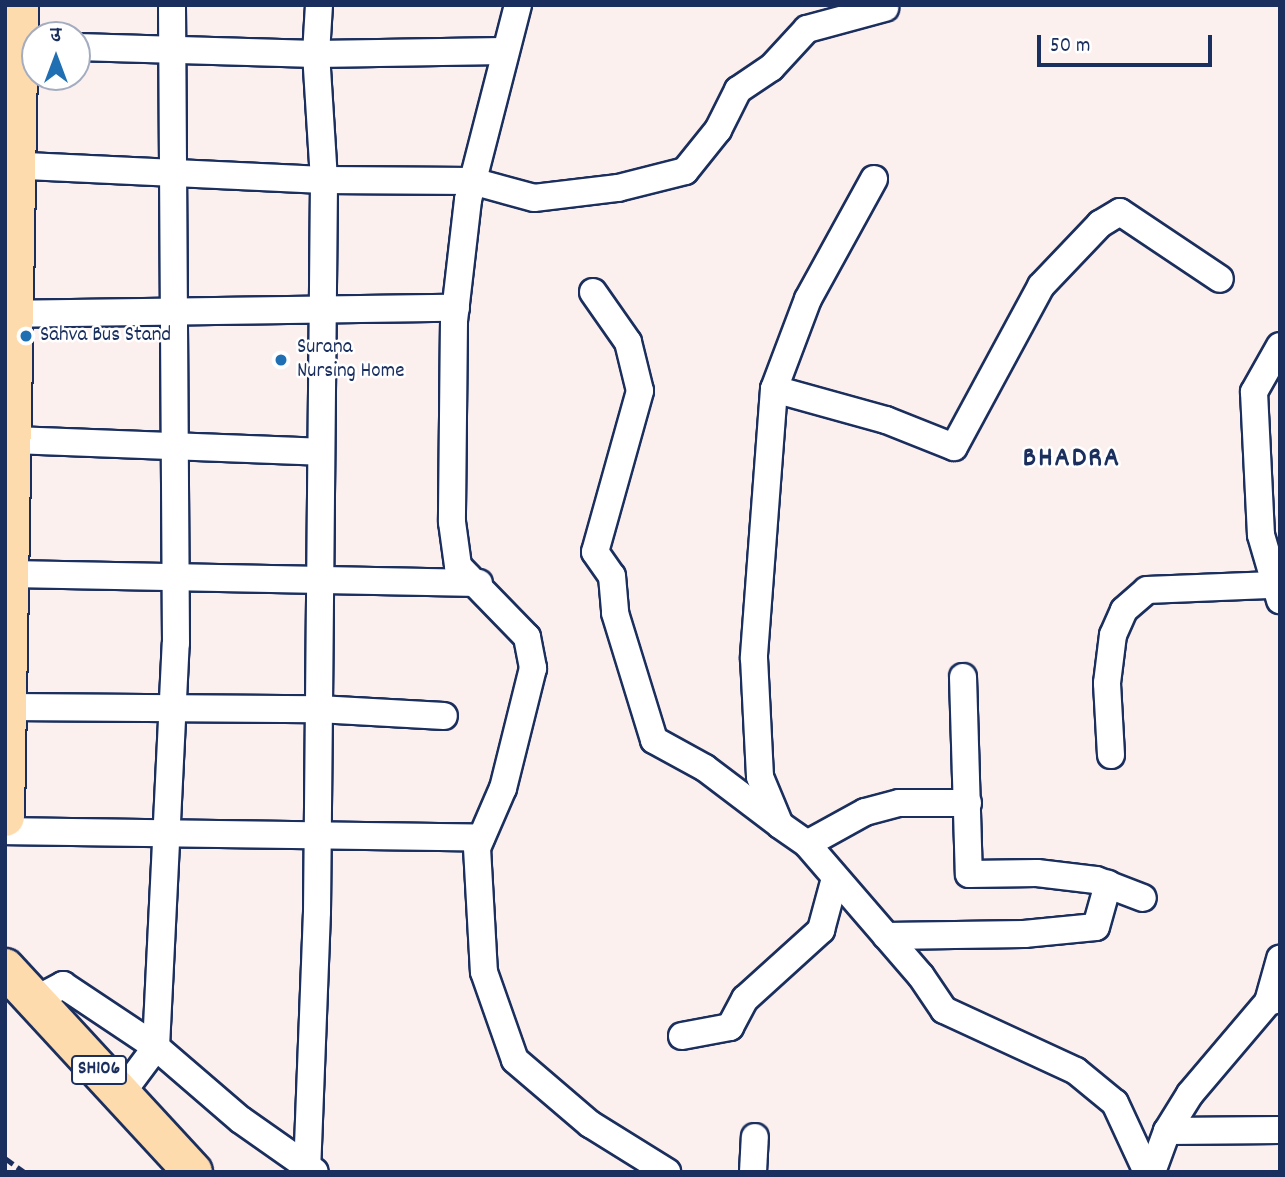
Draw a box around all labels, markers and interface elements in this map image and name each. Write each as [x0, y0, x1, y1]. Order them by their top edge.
north arrow [21, 21, 91, 91]
scale bar [1040, 21, 1215, 65]
text: उ [51, 23, 61, 50]
text: 50 m [1050, 32, 1090, 62]
place label: Sahva Bus Stand [40, 323, 171, 349]
marker: Sahva Bus Stand [18, 328, 34, 344]
place label: Surana Nursing Home [297, 335, 404, 385]
marker: Surana Nursing Home [271, 350, 291, 370]
district label: BHADRA [1024, 443, 1120, 477]
road number: SH106 [71, 1054, 127, 1086]

